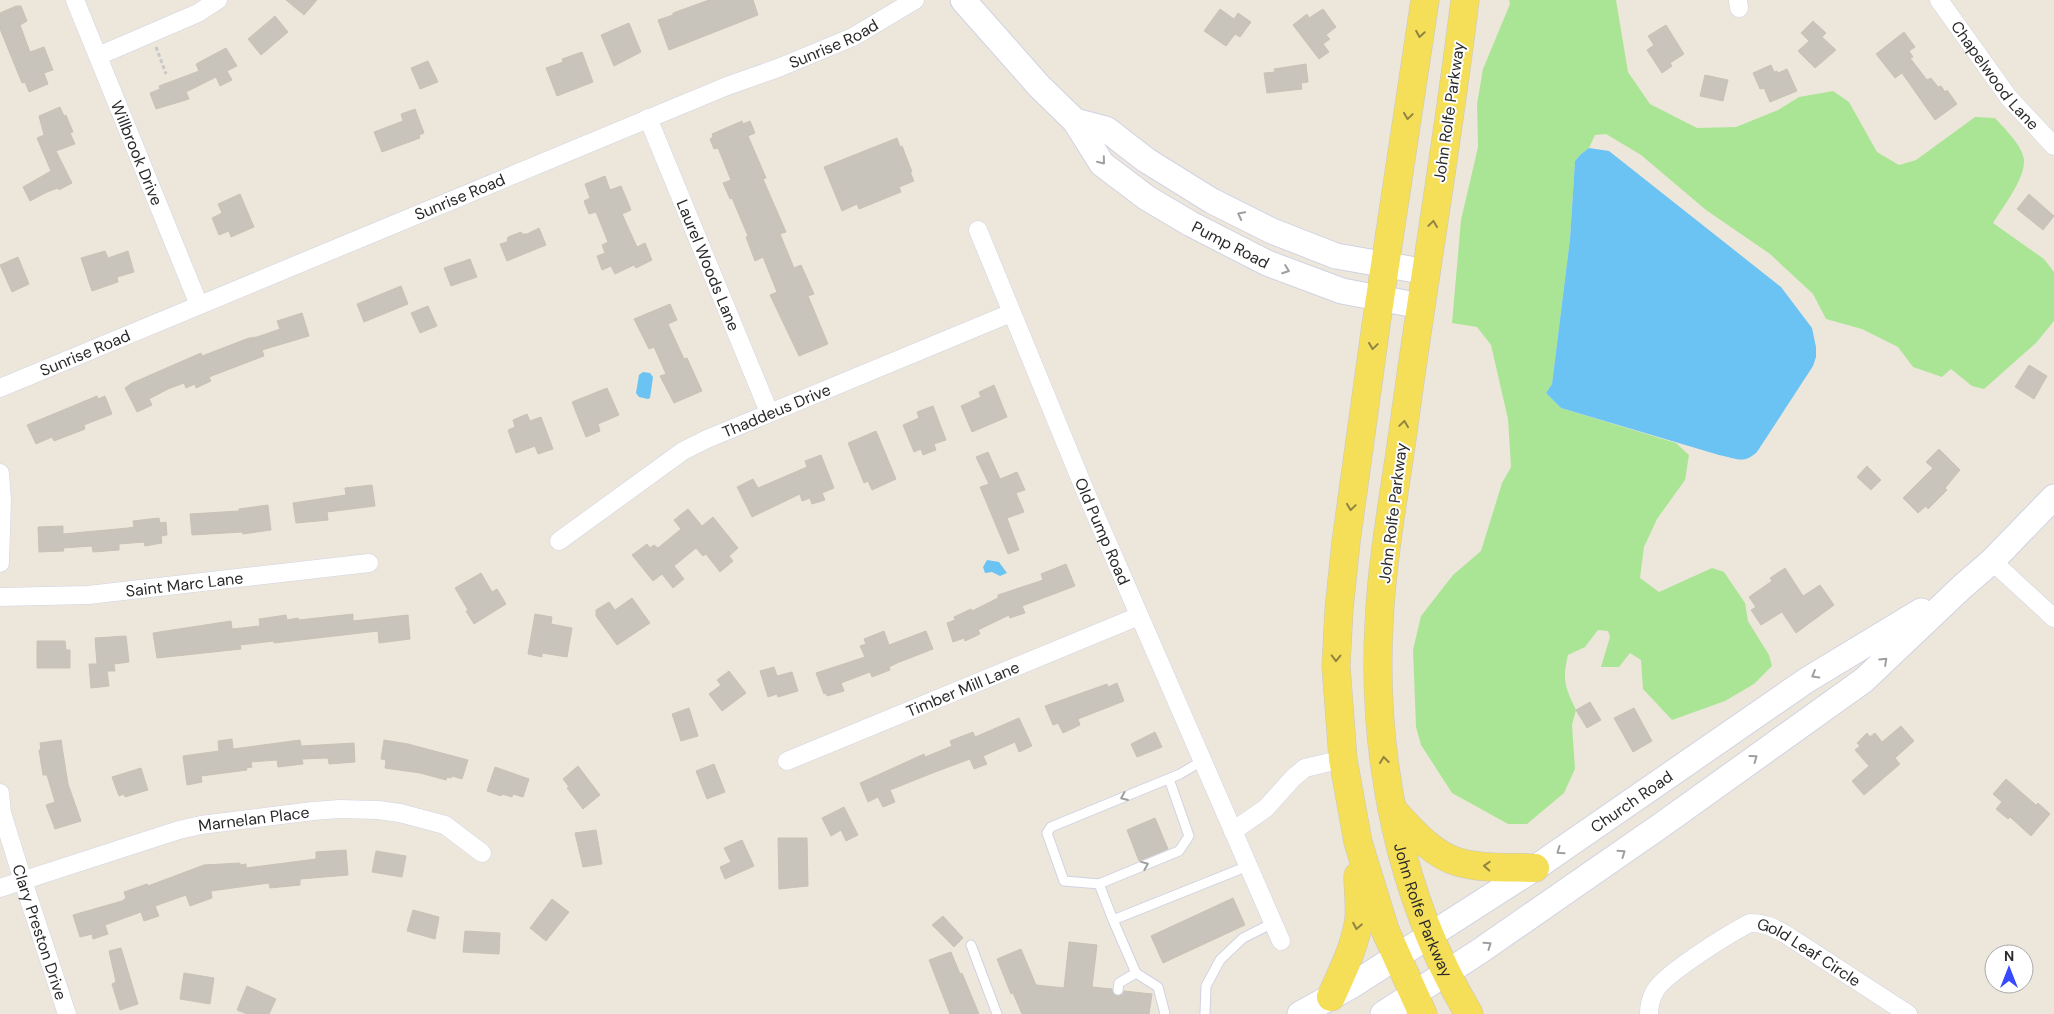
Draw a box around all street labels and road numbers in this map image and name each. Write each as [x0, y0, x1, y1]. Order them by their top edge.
street label: Sunrise Road [786, 14, 882, 73]
street label: Chapelwood Lane [1947, 16, 2044, 134]
street label: John Rolfe Parkway [1429, 40, 1469, 184]
street label: Willbrook Drive [106, 97, 168, 208]
street label: Sunrise Road [411, 168, 508, 225]
street label: Laurel Woods Lane [672, 196, 745, 334]
street label: Pump Road [1189, 216, 1273, 273]
street label: Sunrise Road [37, 324, 133, 381]
street label: Thaddeus Drive [719, 378, 834, 442]
street label: John Rolfe Parkway [1374, 441, 1412, 585]
street label: Old Pump Road [1070, 475, 1135, 588]
street label: Saint Marc Lane [124, 567, 244, 601]
street label: Timber Mill Lane [903, 656, 1022, 721]
street label: Church Road [1586, 766, 1677, 837]
street label: Marnelan Place [197, 801, 311, 836]
street label: John Rolfe Parkway [1389, 841, 1458, 981]
street label: Clary Preston Drive [8, 862, 72, 1002]
street label: Gold Leaf Circle [1755, 913, 1865, 991]

